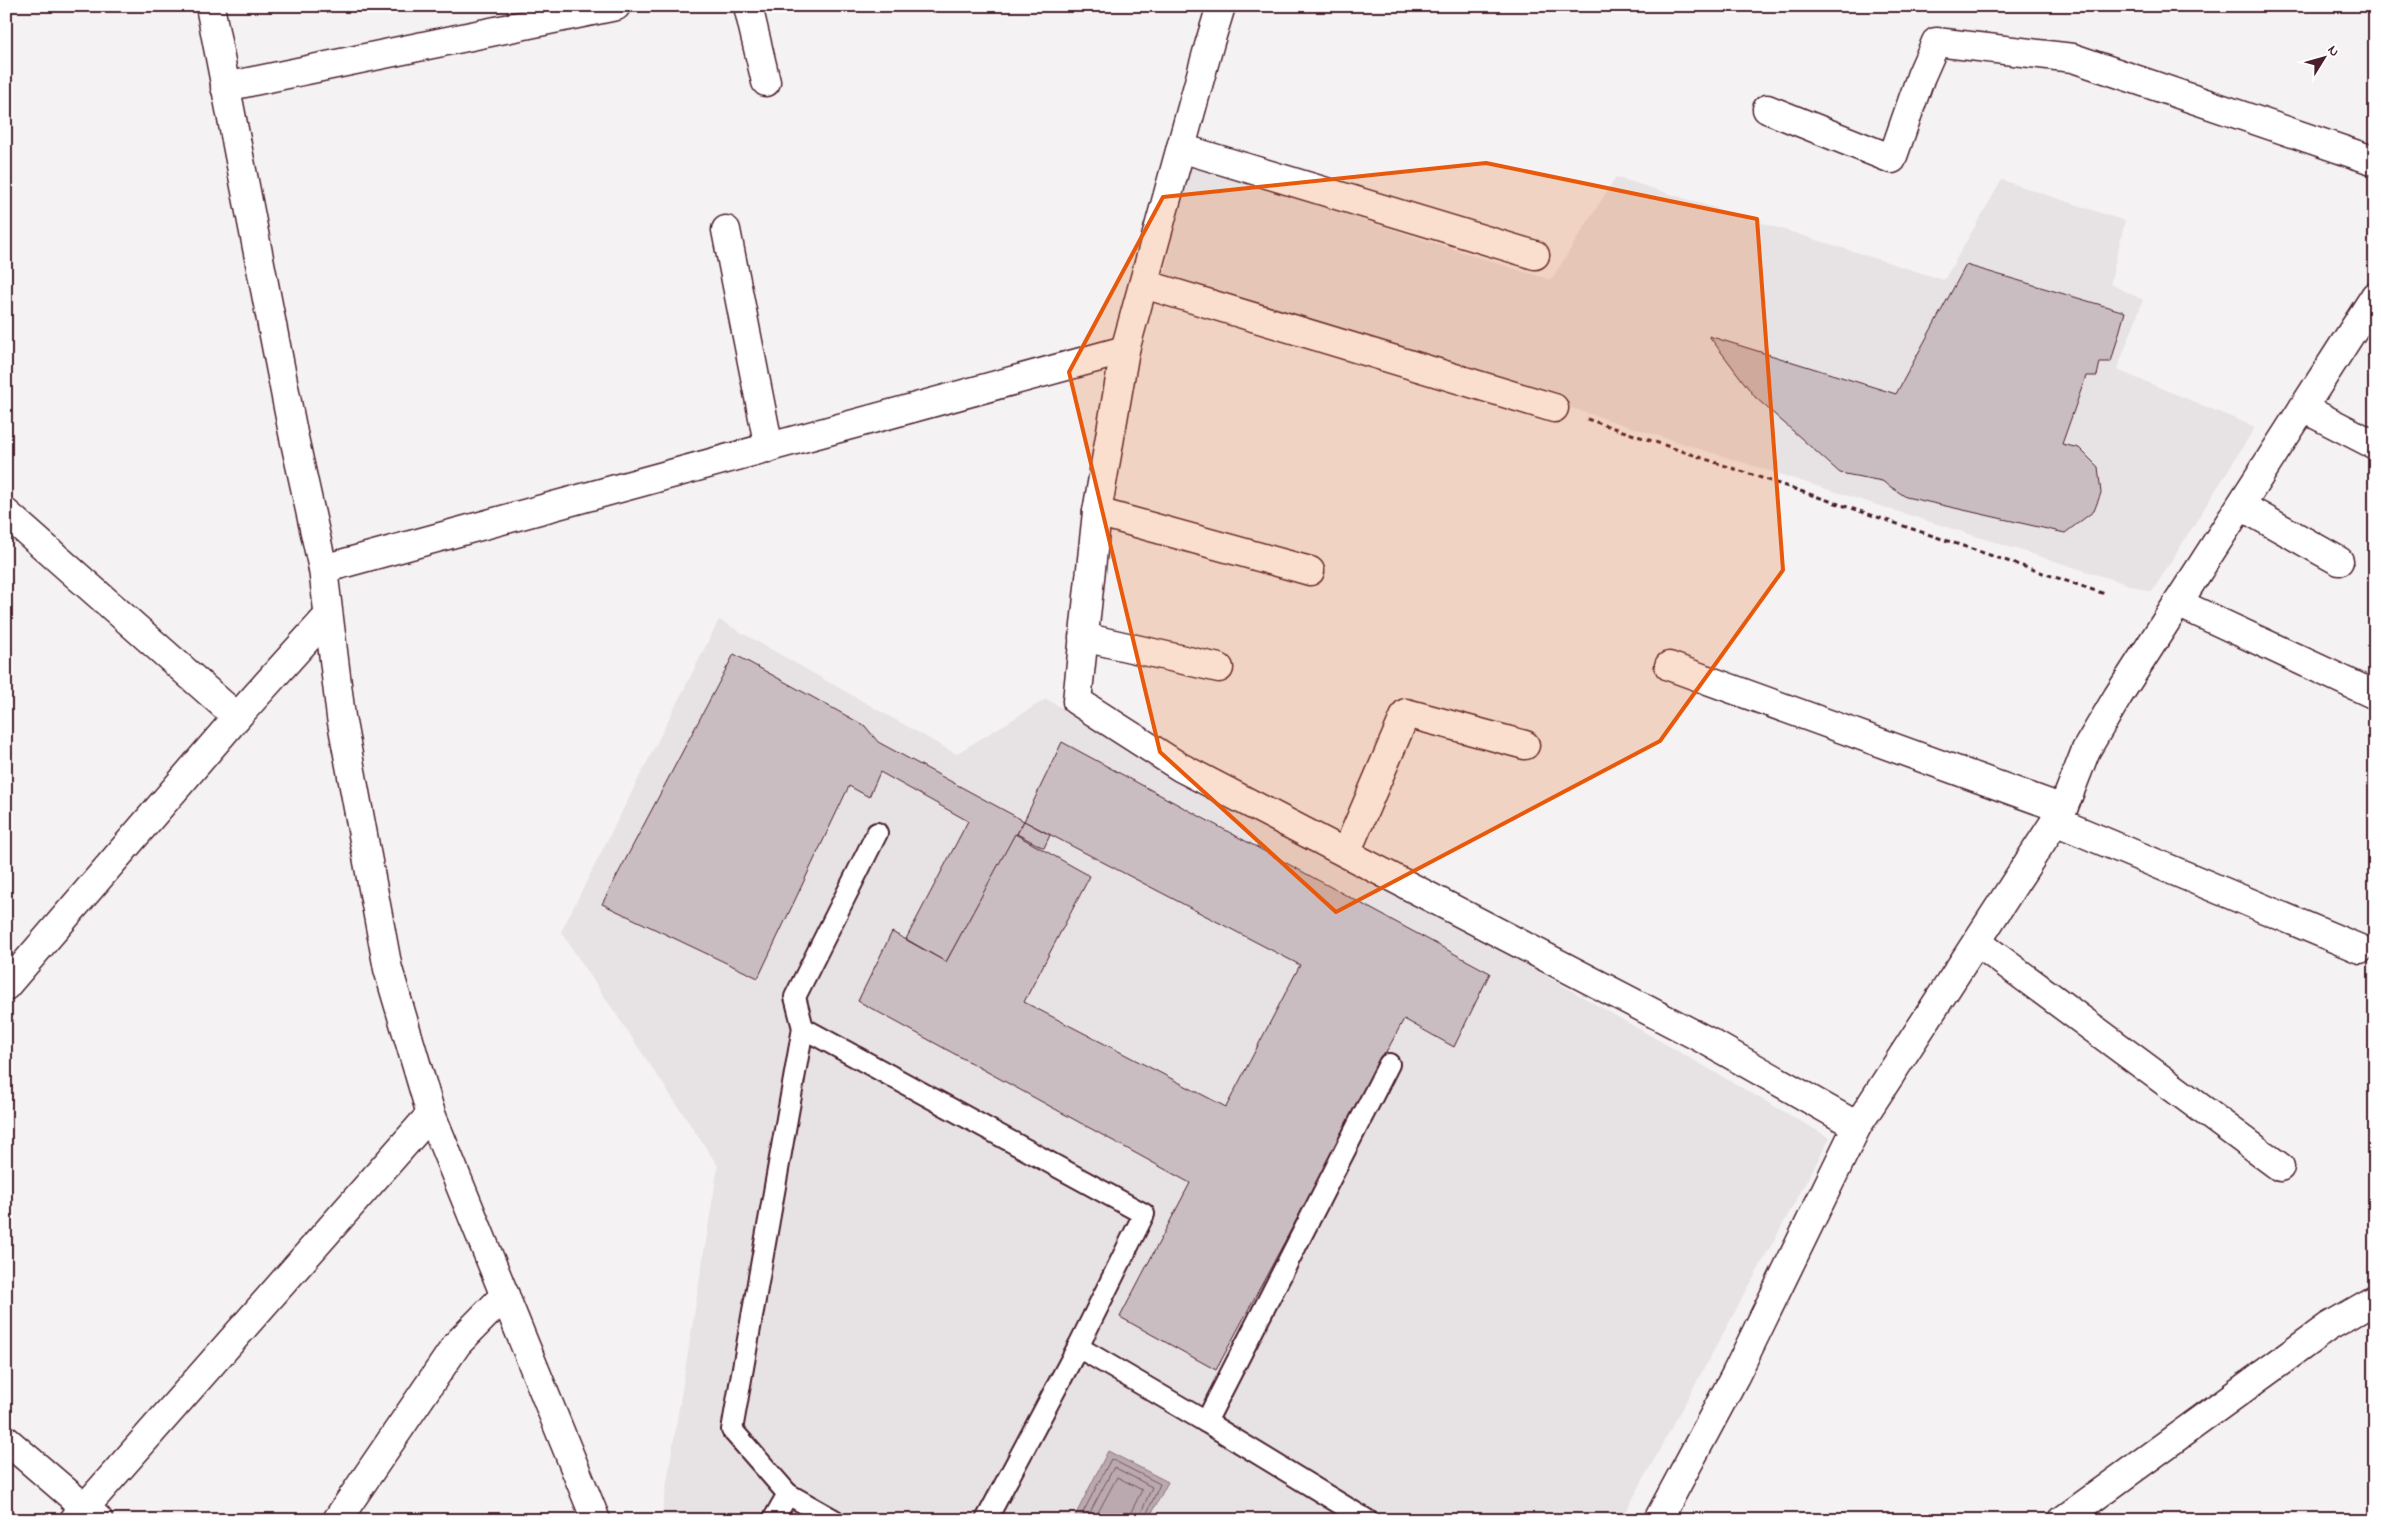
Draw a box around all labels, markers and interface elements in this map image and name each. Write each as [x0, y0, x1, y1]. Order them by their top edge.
north arrow [2298, 32, 2348, 82]
text: N [2322, 41, 2344, 61]

